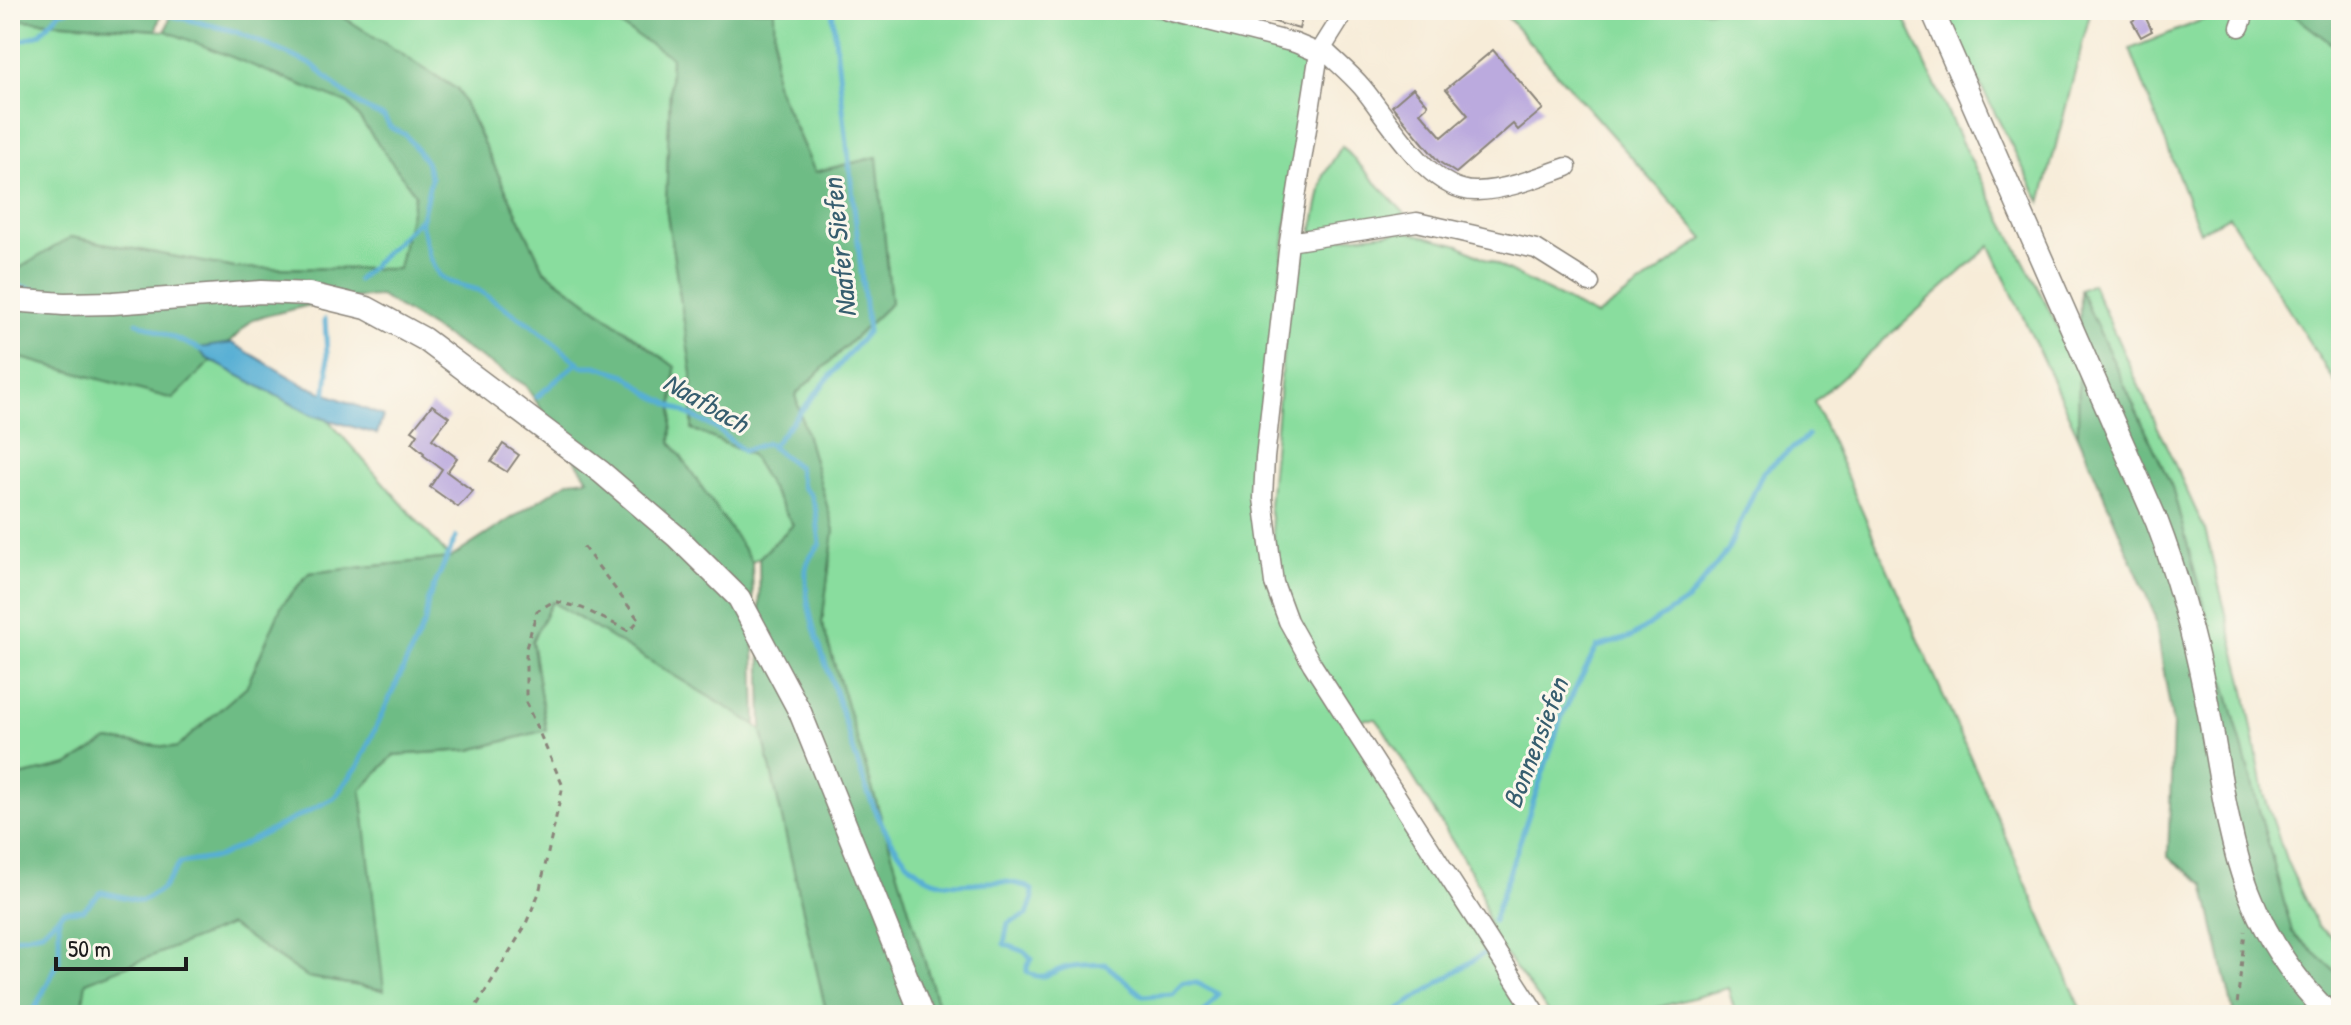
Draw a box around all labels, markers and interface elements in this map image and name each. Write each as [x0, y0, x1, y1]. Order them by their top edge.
water label: Naafer Siefen [813, 174, 865, 319]
water label: Naafbach [657, 363, 757, 443]
water label: Bonnensiefen [1493, 670, 1578, 814]
scale bar [56, 921, 186, 971]
text: 50 m [68, 932, 111, 964]

